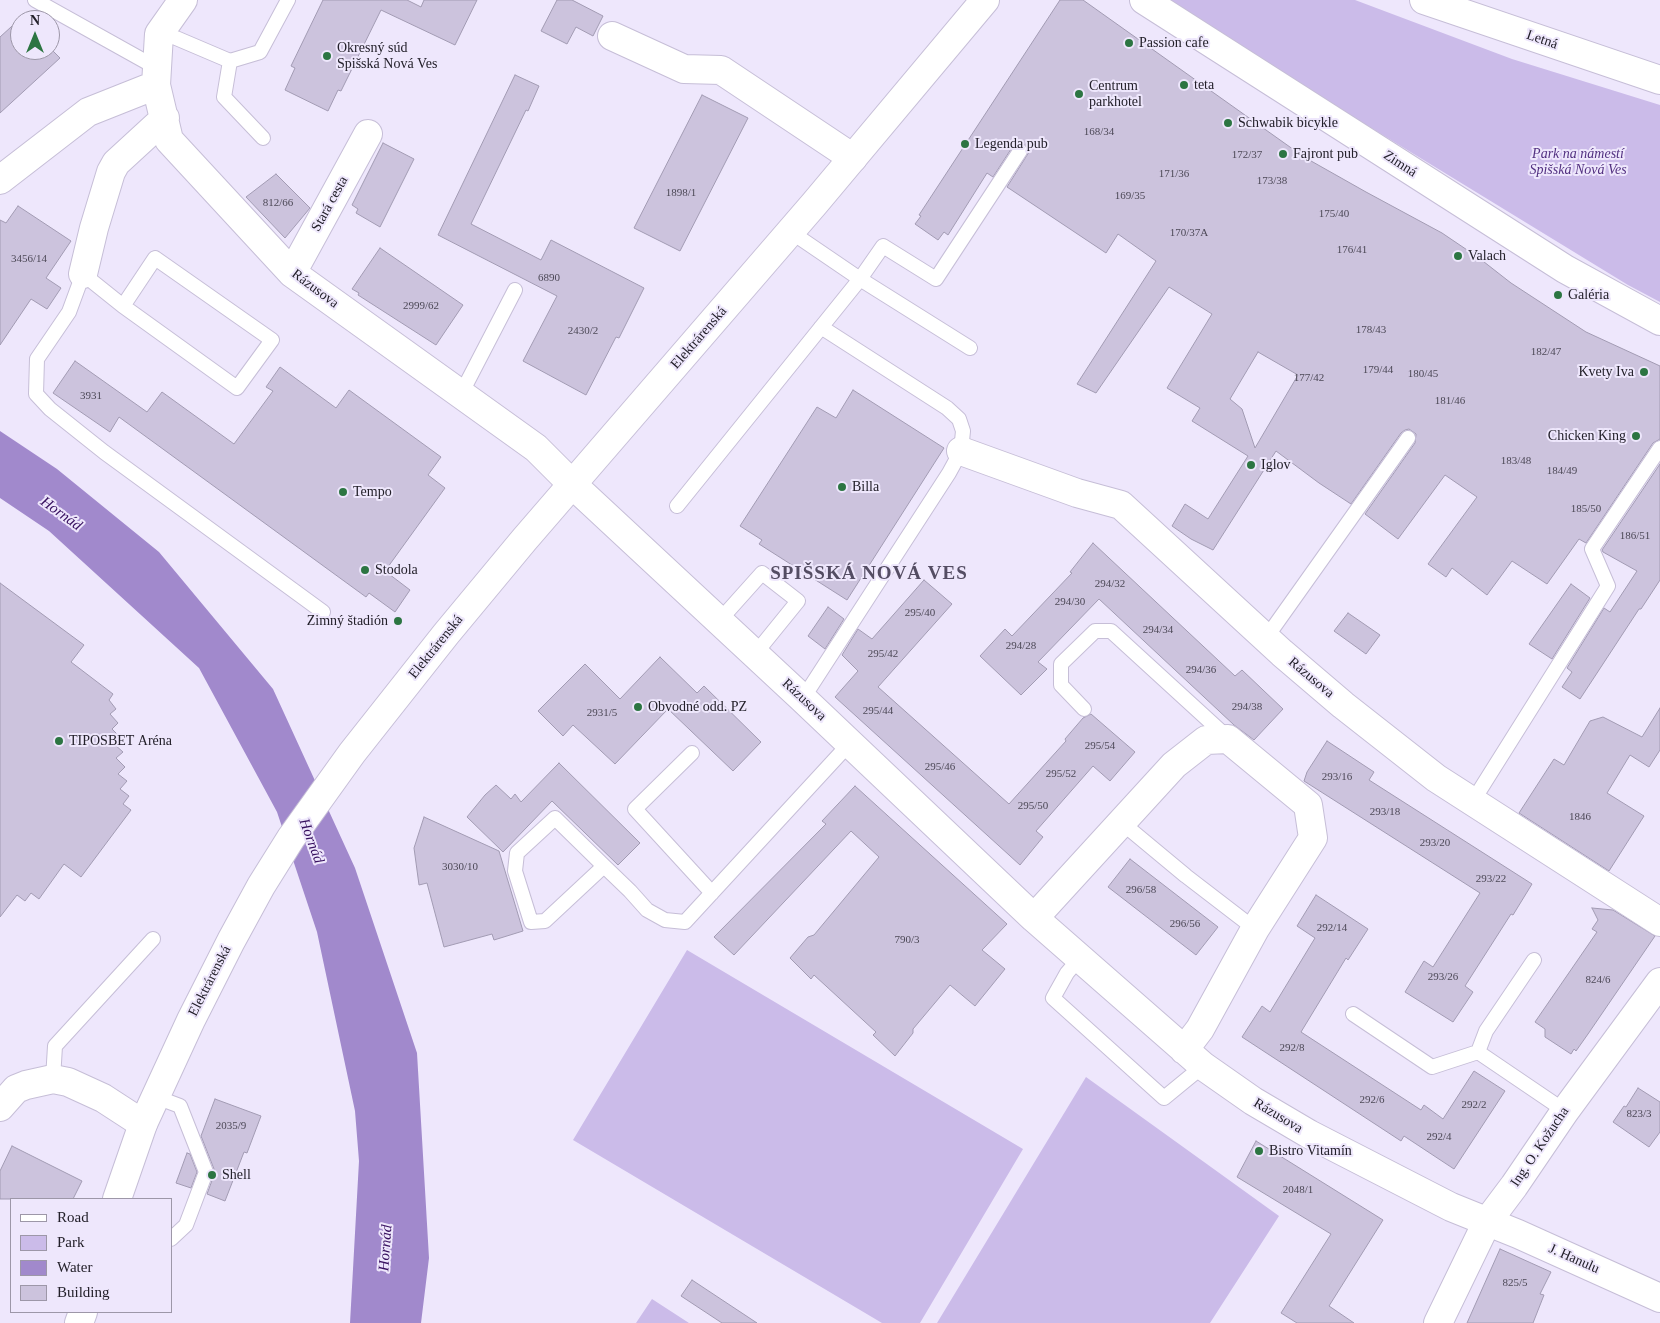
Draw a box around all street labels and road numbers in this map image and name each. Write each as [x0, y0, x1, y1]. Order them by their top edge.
street label: Letná [1524, 27, 1560, 53]
street label: Zimná [1380, 147, 1420, 181]
street label: Stará cesta [308, 174, 352, 234]
street label: Rázusova [288, 266, 342, 312]
street label: Elektrárenská [667, 303, 731, 373]
street label: Elektrárenská [405, 612, 467, 682]
street label: Rázusova [1285, 654, 1337, 702]
street label: Rázusova [778, 675, 830, 725]
street label: Elektrárenská [185, 943, 235, 1019]
street label: Rázusova [1250, 1095, 1306, 1137]
street label: Ing. O. Kožucha [1507, 1104, 1573, 1190]
street label: J. Hanulu [1546, 1240, 1602, 1278]

